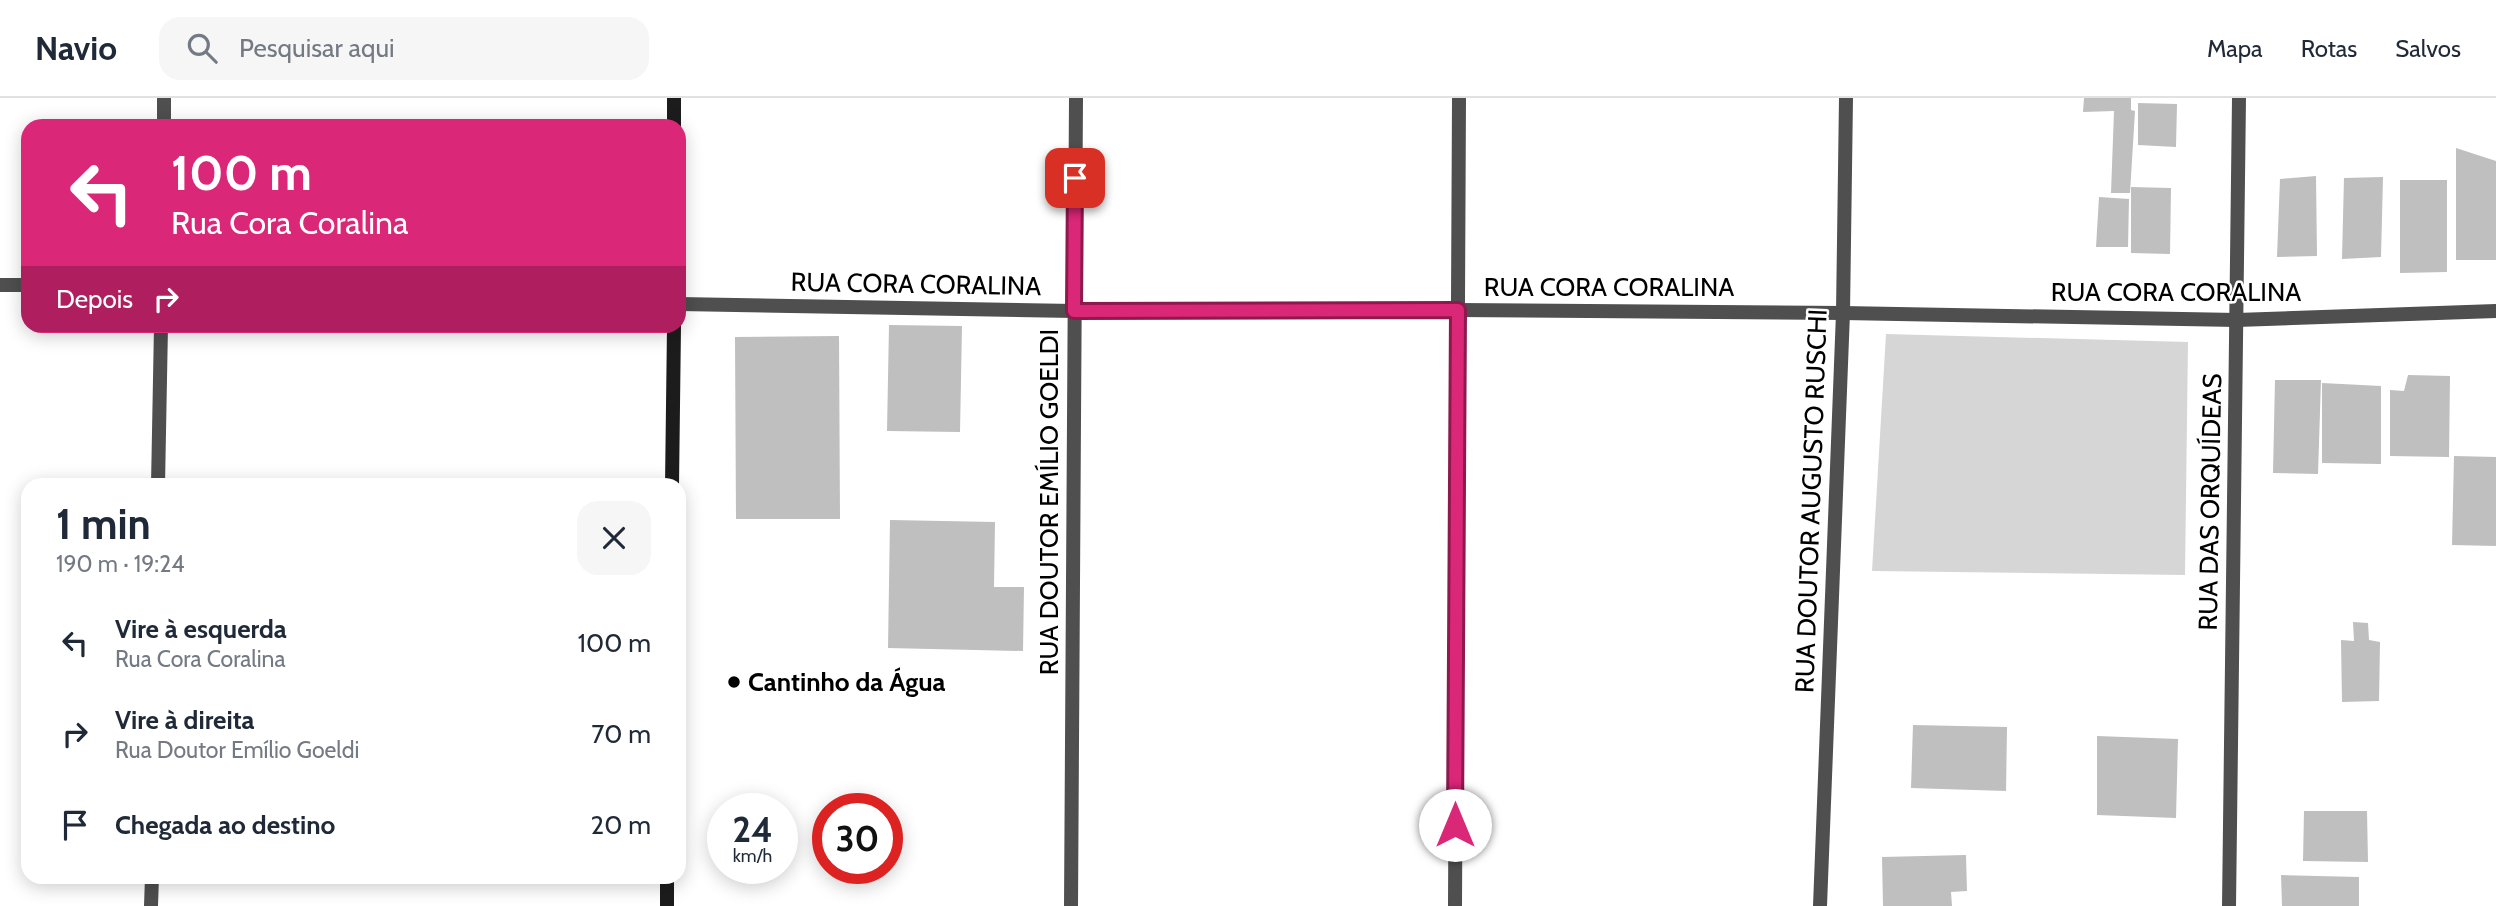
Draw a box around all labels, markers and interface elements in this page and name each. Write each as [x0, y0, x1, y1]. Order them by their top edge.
search box [159, 17, 649, 80]
text: Navio [35, 28, 117, 68]
icon: search [183, 29, 221, 67]
text: Pesquisar aqui [239, 32, 395, 64]
text: Mapa [2207, 34, 2263, 63]
text: Rotas [2301, 34, 2357, 63]
text: Salvos [2395, 34, 2461, 63]
text: 100 m [171, 143, 312, 202]
icon: left [56, 147, 147, 238]
pin [1045, 148, 1105, 208]
icon: arrive [1056, 159, 1094, 197]
text: Rua Cora Coralina [171, 203, 408, 242]
street label: RUA CORA CORALINA [790, 266, 1042, 302]
street label: RUA CORA CORALINA [1484, 271, 1734, 303]
street label: RUA CORA CORALINA [2051, 276, 2301, 308]
icon: right [147, 280, 185, 318]
text: Depois [56, 283, 133, 315]
street label: RUA DOUTOR AUGUSTO RUSCHI [1788, 308, 1834, 694]
street label: RUA DOUTOR EMÍLIO GOELDI [1033, 329, 1065, 675]
street label: RUA DAS ORQUÍDEAS [2192, 373, 2228, 631]
text: 1 min [56, 498, 151, 550]
button: close [577, 501, 651, 575]
text: 190 m · 19:24 [56, 550, 184, 578]
text: Vire à esquerda [115, 613, 287, 645]
icon: left [56, 624, 94, 662]
text: 100 m [578, 627, 651, 659]
text: Rua Cora Coralina [115, 645, 286, 673]
place label: Cantinho da Água [748, 666, 946, 698]
marker: Cantinho da Água [726, 674, 742, 690]
text: Vire à direita [115, 704, 255, 736]
icon: right [56, 715, 94, 753]
text: 70 m [591, 718, 651, 750]
text: Rua Doutor Emílio Goeldi [115, 736, 359, 764]
position arrow [1418, 788, 1492, 862]
speed limit sign: 30 [812, 793, 903, 884]
icon: arrive [56, 806, 94, 844]
text: 24 [732, 808, 773, 851]
text: Chegada ao destino [115, 809, 335, 841]
text: 20 m [591, 809, 651, 841]
text: km/h [733, 845, 772, 867]

